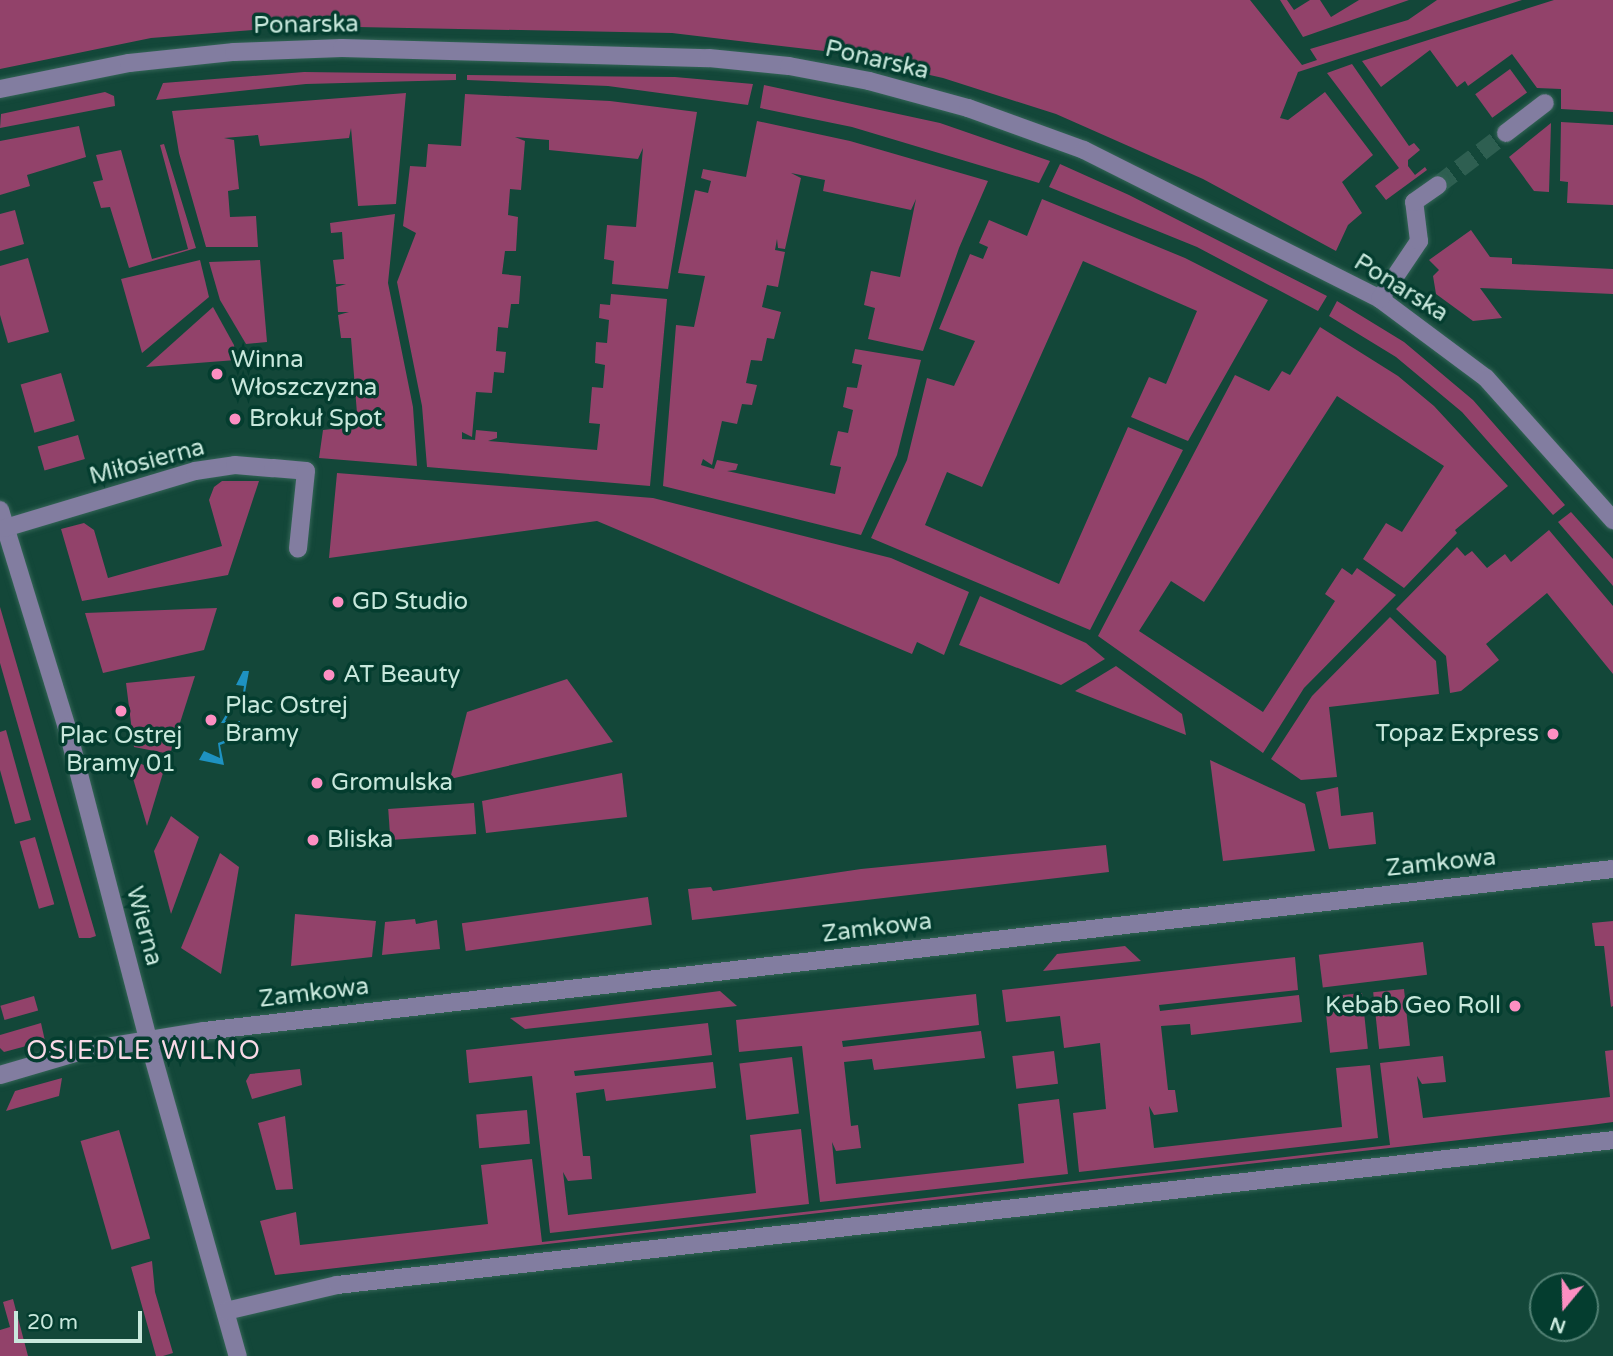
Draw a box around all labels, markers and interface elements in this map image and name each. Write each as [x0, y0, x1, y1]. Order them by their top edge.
street label: Ponarska [253, 10, 359, 40]
street label: Ponarska [822, 34, 932, 86]
street label: Ponarska [1349, 248, 1453, 328]
place label: Winna Włoszczyzna [231, 346, 377, 402]
marker: Winna Włoszczyzna [209, 366, 225, 382]
place label: Brokuł Spot [249, 405, 382, 433]
marker: Brokuł Spot [227, 411, 243, 427]
street label: Miłosierna [86, 433, 208, 491]
place label: GD Studio [352, 588, 468, 616]
marker: GD Studio [330, 594, 346, 610]
place label: AT Beauty [343, 661, 460, 689]
marker: AT Beauty [321, 667, 337, 683]
place label: Plac Ostrej Bramy [225, 692, 348, 748]
marker: Plac Ostrej Bramy 01 [113, 703, 129, 719]
marker: Plac Ostrej Bramy [203, 712, 219, 728]
place label: Topaz Express [1376, 720, 1539, 748]
place label: Plac Ostrej Bramy 01 [60, 722, 182, 778]
marker: Topaz Express [1545, 726, 1561, 742]
place label: Gromulska [331, 769, 453, 797]
marker: Gromulska [309, 775, 325, 791]
place label: Bliska [327, 826, 393, 854]
marker: Bliska [305, 832, 321, 848]
street label: Zamkowa [1385, 843, 1497, 883]
street label: Wierna [120, 883, 168, 969]
street label: Zamkowa [820, 907, 934, 949]
street label: Zamkowa [257, 972, 371, 1014]
place label: Kebab Geo Roll [1325, 992, 1501, 1020]
marker: Kebab Geo Roll [1507, 998, 1523, 1014]
district label: OSIEDLE WILNO [28, 1035, 260, 1067]
north arrow [1529, 1272, 1599, 1342]
scale bar [18, 1296, 145, 1340]
text: 20 m [27, 1310, 78, 1335]
text: N [1547, 1312, 1569, 1338]

